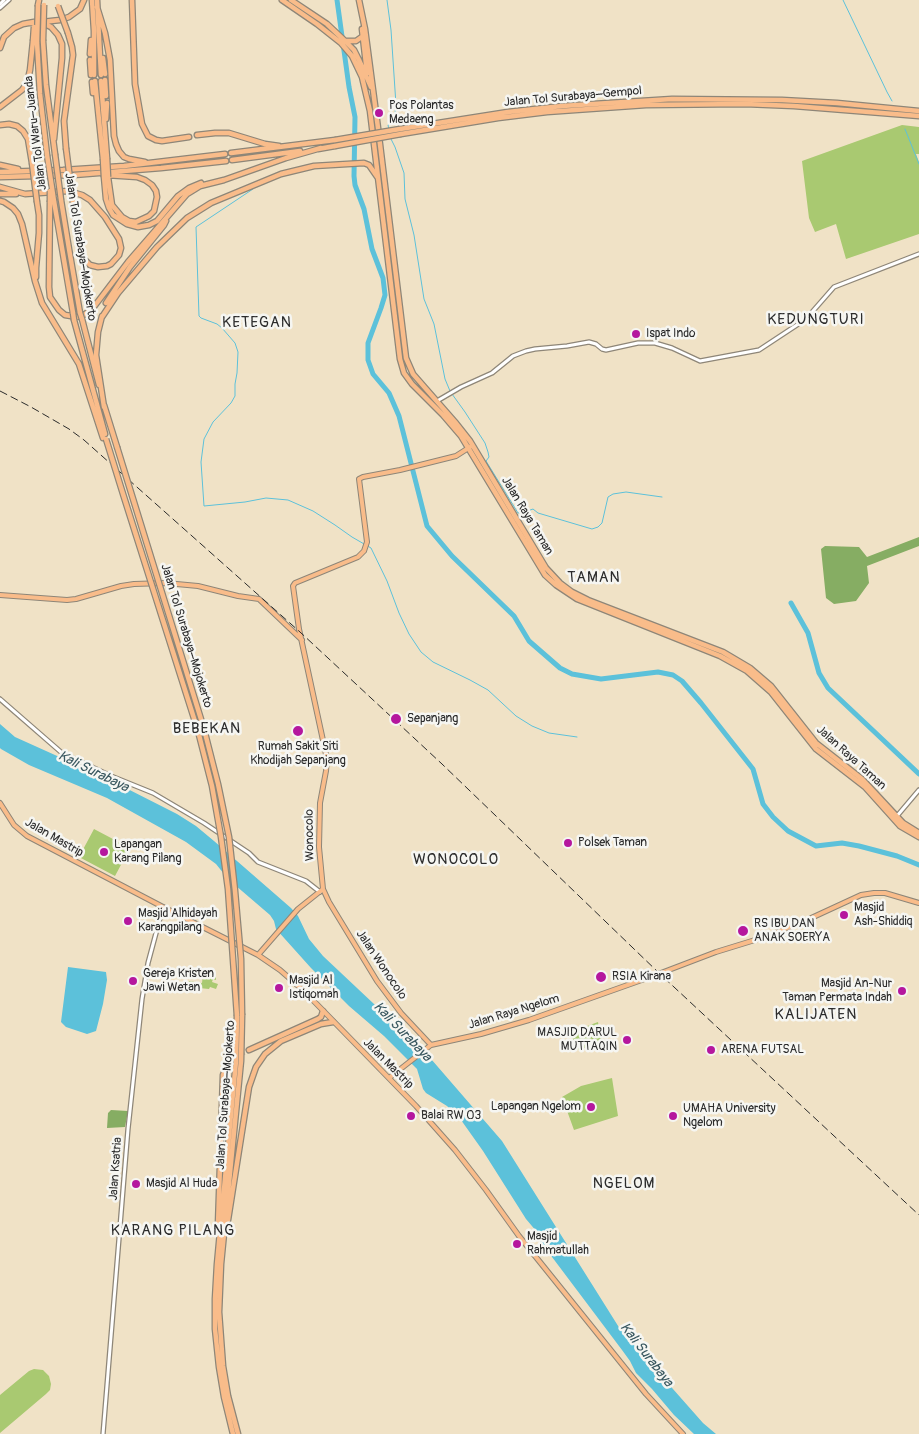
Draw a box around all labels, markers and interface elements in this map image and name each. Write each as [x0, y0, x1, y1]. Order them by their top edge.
street label: Jalan Tol Waru–Juanda [22, 75, 50, 191]
street label: Jalan Tol Surabaya–Gempol [503, 84, 643, 110]
place label: Pos Polantas Medaeng [389, 99, 454, 127]
marker: Pos Polantas Medaeng [373, 107, 385, 119]
street label: Jalan Tol Surabaya–Mojokerto [61, 172, 99, 322]
district label: KEDUNGTURI [766, 311, 866, 329]
district label: KETEGAN [221, 314, 293, 332]
place label: Ispat Indo [646, 327, 695, 341]
marker: Ispat Indo [630, 328, 642, 340]
street label: Jalan Raya Taman [498, 474, 556, 558]
street label: Jalan Tol Surabaya–Mojokerto [157, 562, 215, 710]
district label: TAMAN [567, 569, 621, 587]
marker: Sepanjang [389, 712, 403, 726]
place label: Sepanjang [407, 712, 458, 726]
district label: BEBEKAN [172, 720, 242, 738]
street label: Jalan Raya Taman [813, 723, 889, 793]
marker: Rumah Sakit Siti Khodijah Sepanjang [291, 724, 305, 738]
place label: Rumah Sakit Siti Khodijah Sepanjang [250, 740, 346, 768]
water label: Kali Surabaya [55, 748, 131, 796]
street label: Wonocolo [302, 809, 318, 861]
street label: Jalan Mastrip [22, 815, 86, 861]
place label: Polsek Taman [578, 836, 647, 850]
marker: Polsek Taman [562, 837, 574, 849]
place label: Lapangan Karang Pilang [114, 838, 181, 866]
marker: Lapangan Karang Pilang [98, 846, 110, 858]
district label: WONOCOLO [412, 851, 500, 869]
place label: Masjid Ash-Shiddiq [854, 901, 912, 929]
place label: Masjid Alhidayah Karangpilang [138, 907, 217, 935]
marker: Masjid Ash-Shiddiq [838, 909, 850, 921]
marker: Masjid Alhidayah Karangpilang [122, 915, 134, 927]
place label: RS IBU DAN ANAK SOERYA [754, 917, 830, 945]
marker: RS IBU DAN ANAK SOERYA [736, 924, 750, 938]
street label: Jalan Wonocolo [352, 928, 410, 1002]
place label: Gereja Kristen Jawi Wetan [143, 967, 214, 995]
marker: RSIA Kirana [594, 970, 608, 984]
place label: RSIA Kirana [612, 970, 671, 984]
place label: Masjid Al Istiqomah [289, 974, 338, 1002]
marker: Gereja Kristen Jawi Wetan [127, 975, 139, 987]
place label: Masjid An-Nur Taman Permata Indah [782, 977, 892, 1005]
marker: Masjid Al Istiqomah [273, 982, 285, 994]
marker: Masjid An-Nur Taman Permata Indah [896, 985, 908, 997]
street label: Jalan Raya Ngelom [467, 991, 561, 1033]
water label: Kali Surabaya [369, 999, 435, 1065]
district label: KALIJATEN [773, 1006, 859, 1024]
street label: Jalan Tol Surabaya–Mojokerto [214, 1020, 238, 1170]
place label: MASJID DARUL MUTTAQIN [537, 1026, 617, 1054]
marker: MASJID DARUL MUTTAQIN [621, 1034, 633, 1046]
street label: Jalan Mastrip [360, 1036, 416, 1092]
place label: ARENA FUTSAL [721, 1043, 804, 1057]
marker: ARENA FUTSAL [705, 1044, 717, 1056]
place label: Lapangan Ngelom [491, 1100, 581, 1114]
marker: Lapangan Ngelom [585, 1101, 597, 1113]
place label: UMAHA University Ngelom [683, 1102, 776, 1130]
place label: Balai RW 03 [421, 1109, 481, 1123]
marker: Balai RW 03 [405, 1110, 417, 1122]
marker: UMAHA University Ngelom [667, 1110, 679, 1122]
street label: Jalan Ksatria [107, 1137, 125, 1201]
district label: NGELOM [592, 1175, 656, 1193]
place label: Masjid Al Huda [146, 1177, 217, 1191]
marker: Masjid Al Huda [130, 1178, 142, 1190]
district label: KARANG PILANG [109, 1222, 237, 1240]
place label: Masjid Rahmatullah [527, 1230, 589, 1258]
marker: Masjid Rahmatullah [511, 1238, 523, 1250]
water label: Kali Surabaya [616, 1320, 676, 1390]

